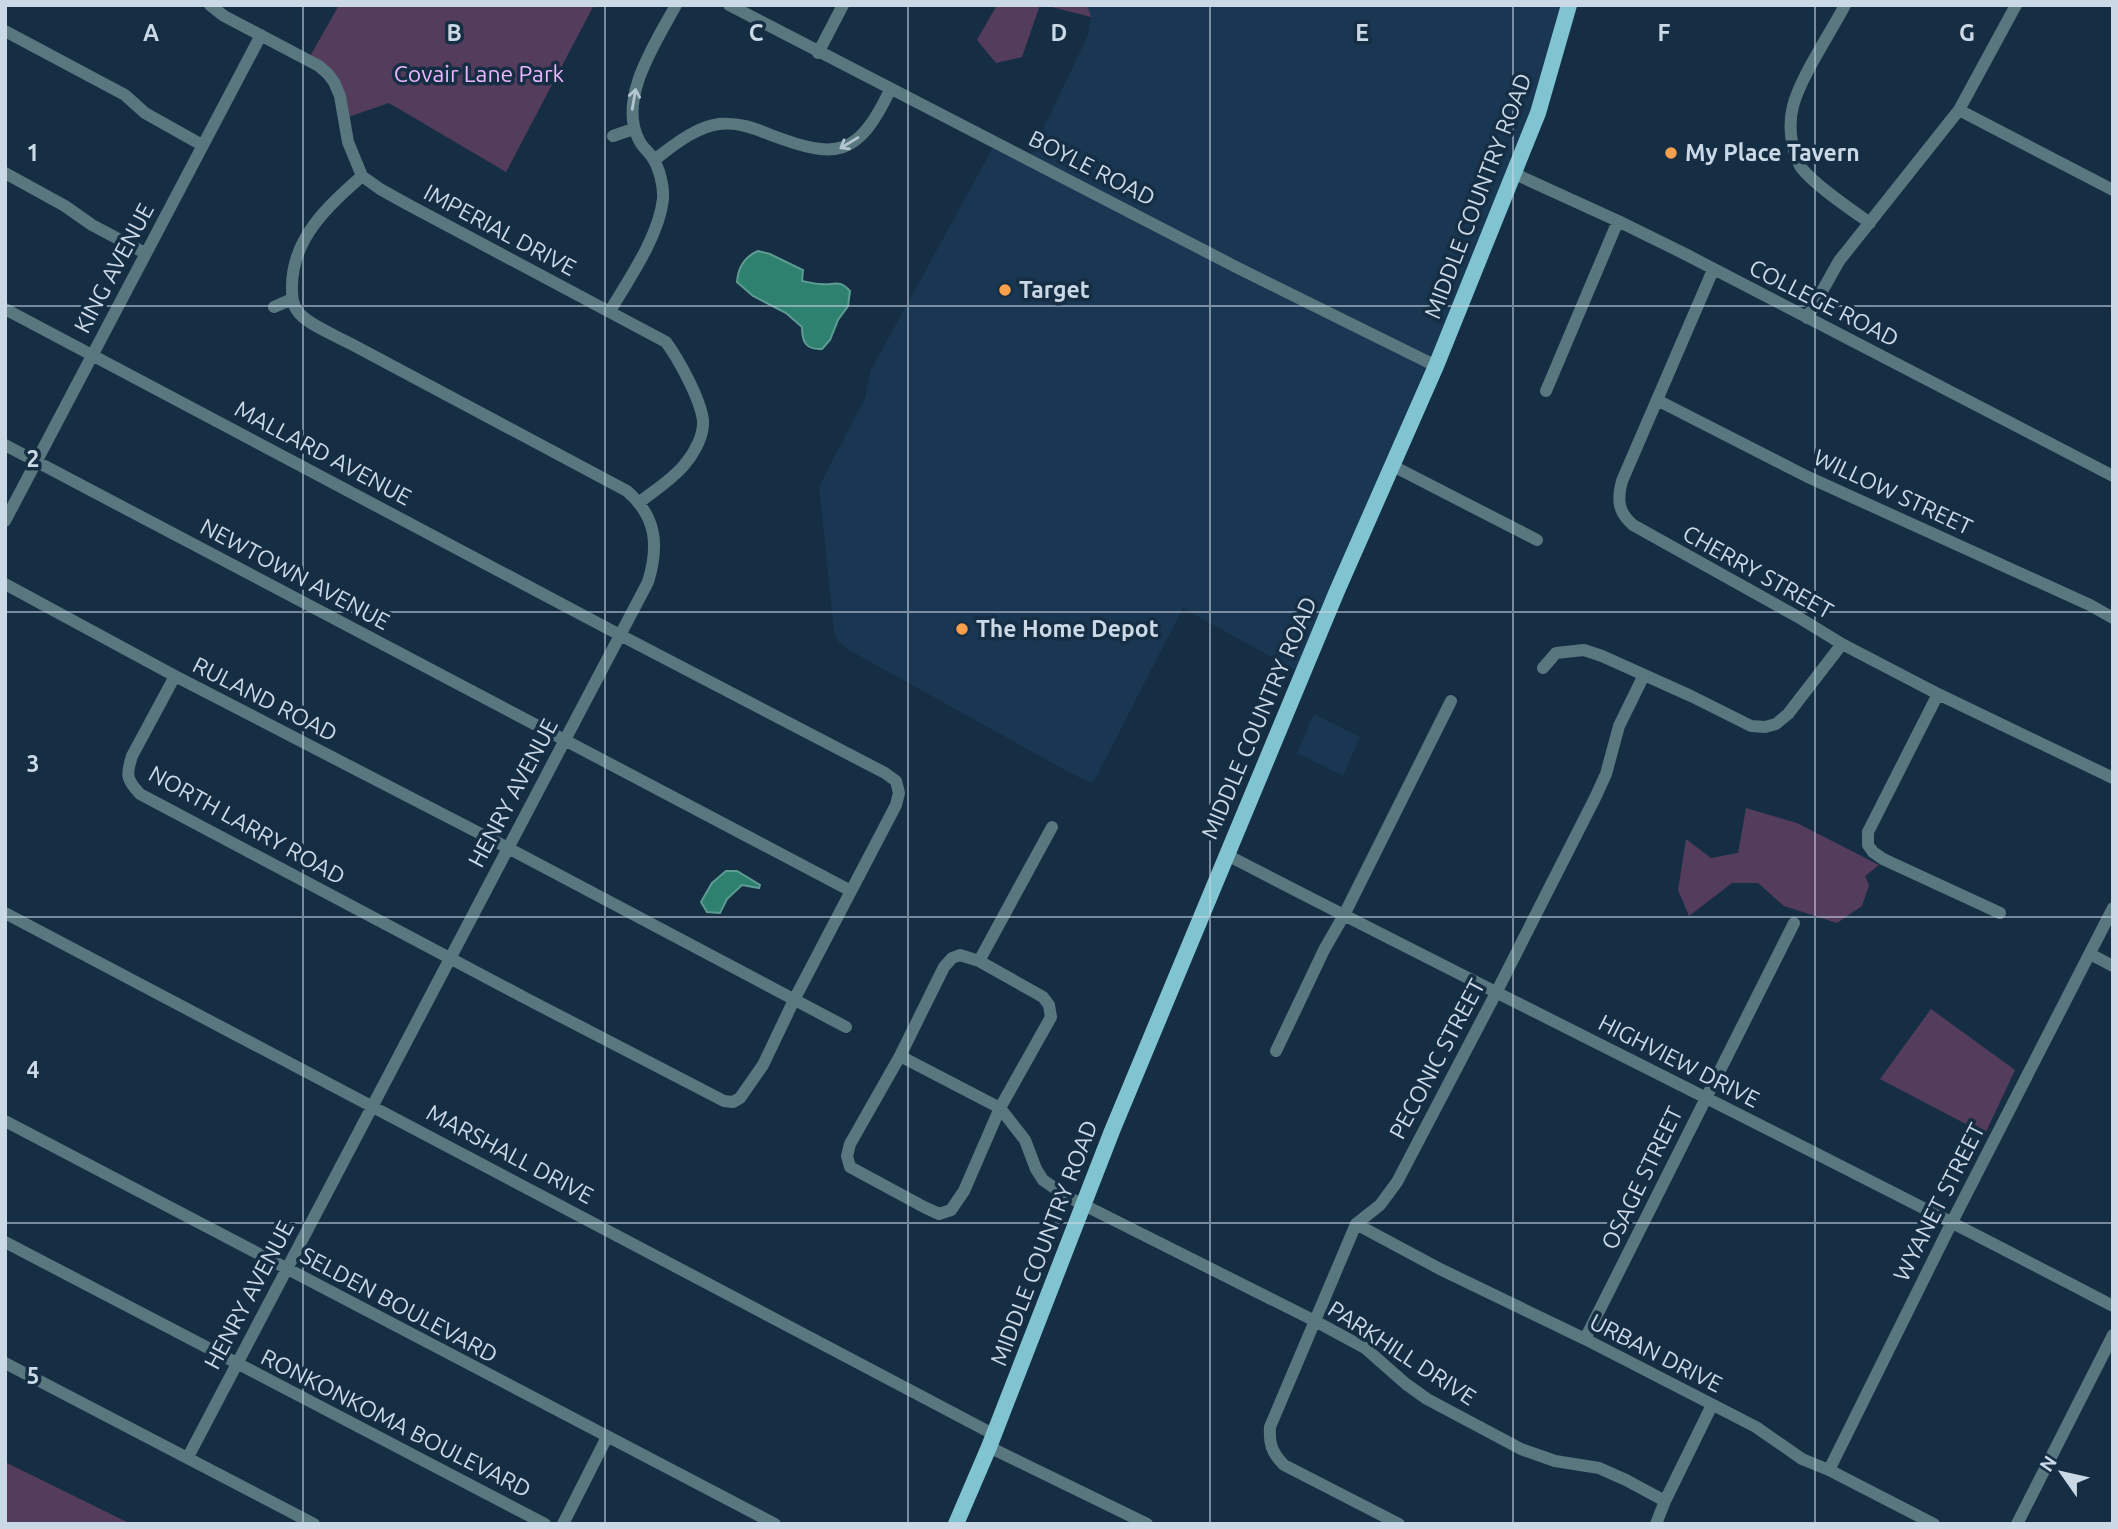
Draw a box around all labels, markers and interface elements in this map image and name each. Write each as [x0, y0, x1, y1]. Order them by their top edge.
text: A [143, 20, 159, 45]
text: B [446, 20, 462, 45]
text: C [749, 20, 764, 45]
text: D [1051, 20, 1067, 45]
text: E [1355, 20, 1369, 45]
text: F [1658, 20, 1671, 45]
text: G [1959, 20, 1975, 45]
park label: Covair Lane Park [394, 61, 565, 86]
street label: MIDDLE COUNTRY ROAD [1419, 70, 1536, 322]
one-way arrow [628, 88, 641, 111]
street label: BOYLE ROAD [1025, 125, 1159, 210]
one-way arrow [840, 136, 860, 150]
text: 1 [27, 140, 39, 165]
place label: My Place Tavern [1685, 140, 1860, 165]
marker: My Place Tavern [1663, 145, 1679, 161]
street label: IMPERIAL DRIVE [420, 179, 581, 280]
street label: KING AVENUE [69, 199, 158, 337]
street label: COLLEGE ROAD [1745, 254, 1903, 351]
place label: Target [1019, 277, 1090, 302]
marker: Target [997, 282, 1013, 298]
street label: MALLARD AVENUE [231, 395, 416, 510]
street label: WILLOW STREET [1810, 444, 1977, 539]
text: 2 [27, 446, 39, 471]
street label: NEWTOWN AVENUE [196, 513, 394, 634]
street label: CHERRY STREET [1679, 520, 1838, 623]
street label: MIDDLE COUNTRY ROAD [1196, 593, 1321, 843]
place label: The Home Depot [976, 616, 1159, 641]
marker: The Home Depot [954, 621, 970, 637]
street label: RULAND ROAD [189, 651, 341, 746]
street label: HENRY AVENUE [463, 714, 562, 871]
text: 3 [27, 751, 39, 776]
street label: NORTH LARRY ROAD [145, 760, 350, 889]
street label: PECONIC STREET [1384, 974, 1489, 1143]
street label: HIGHVIEW DRIVE [1595, 1009, 1764, 1112]
text: 4 [27, 1057, 40, 1082]
street label: MARSHALL DRIVE [423, 1099, 598, 1208]
street label: OSAGE STREET [1596, 1102, 1687, 1253]
street label: MIDDLE COUNTRY ROAD [985, 1117, 1102, 1369]
street label: WYANET STREET [1888, 1119, 1989, 1285]
street label: HENRY AVENUE [199, 1216, 298, 1373]
street label: SELDEN BOULEVARD [297, 1242, 502, 1367]
street label: PARKHILL DRIVE [1324, 1296, 1481, 1410]
street label: URBAN DRIVE [1586, 1308, 1727, 1397]
street label: RONKONKOMA BOULEVARD [257, 1343, 535, 1502]
text: 5 [27, 1363, 39, 1388]
north arrow [2027, 1438, 2097, 1508]
text: N [2035, 1451, 2061, 1476]

